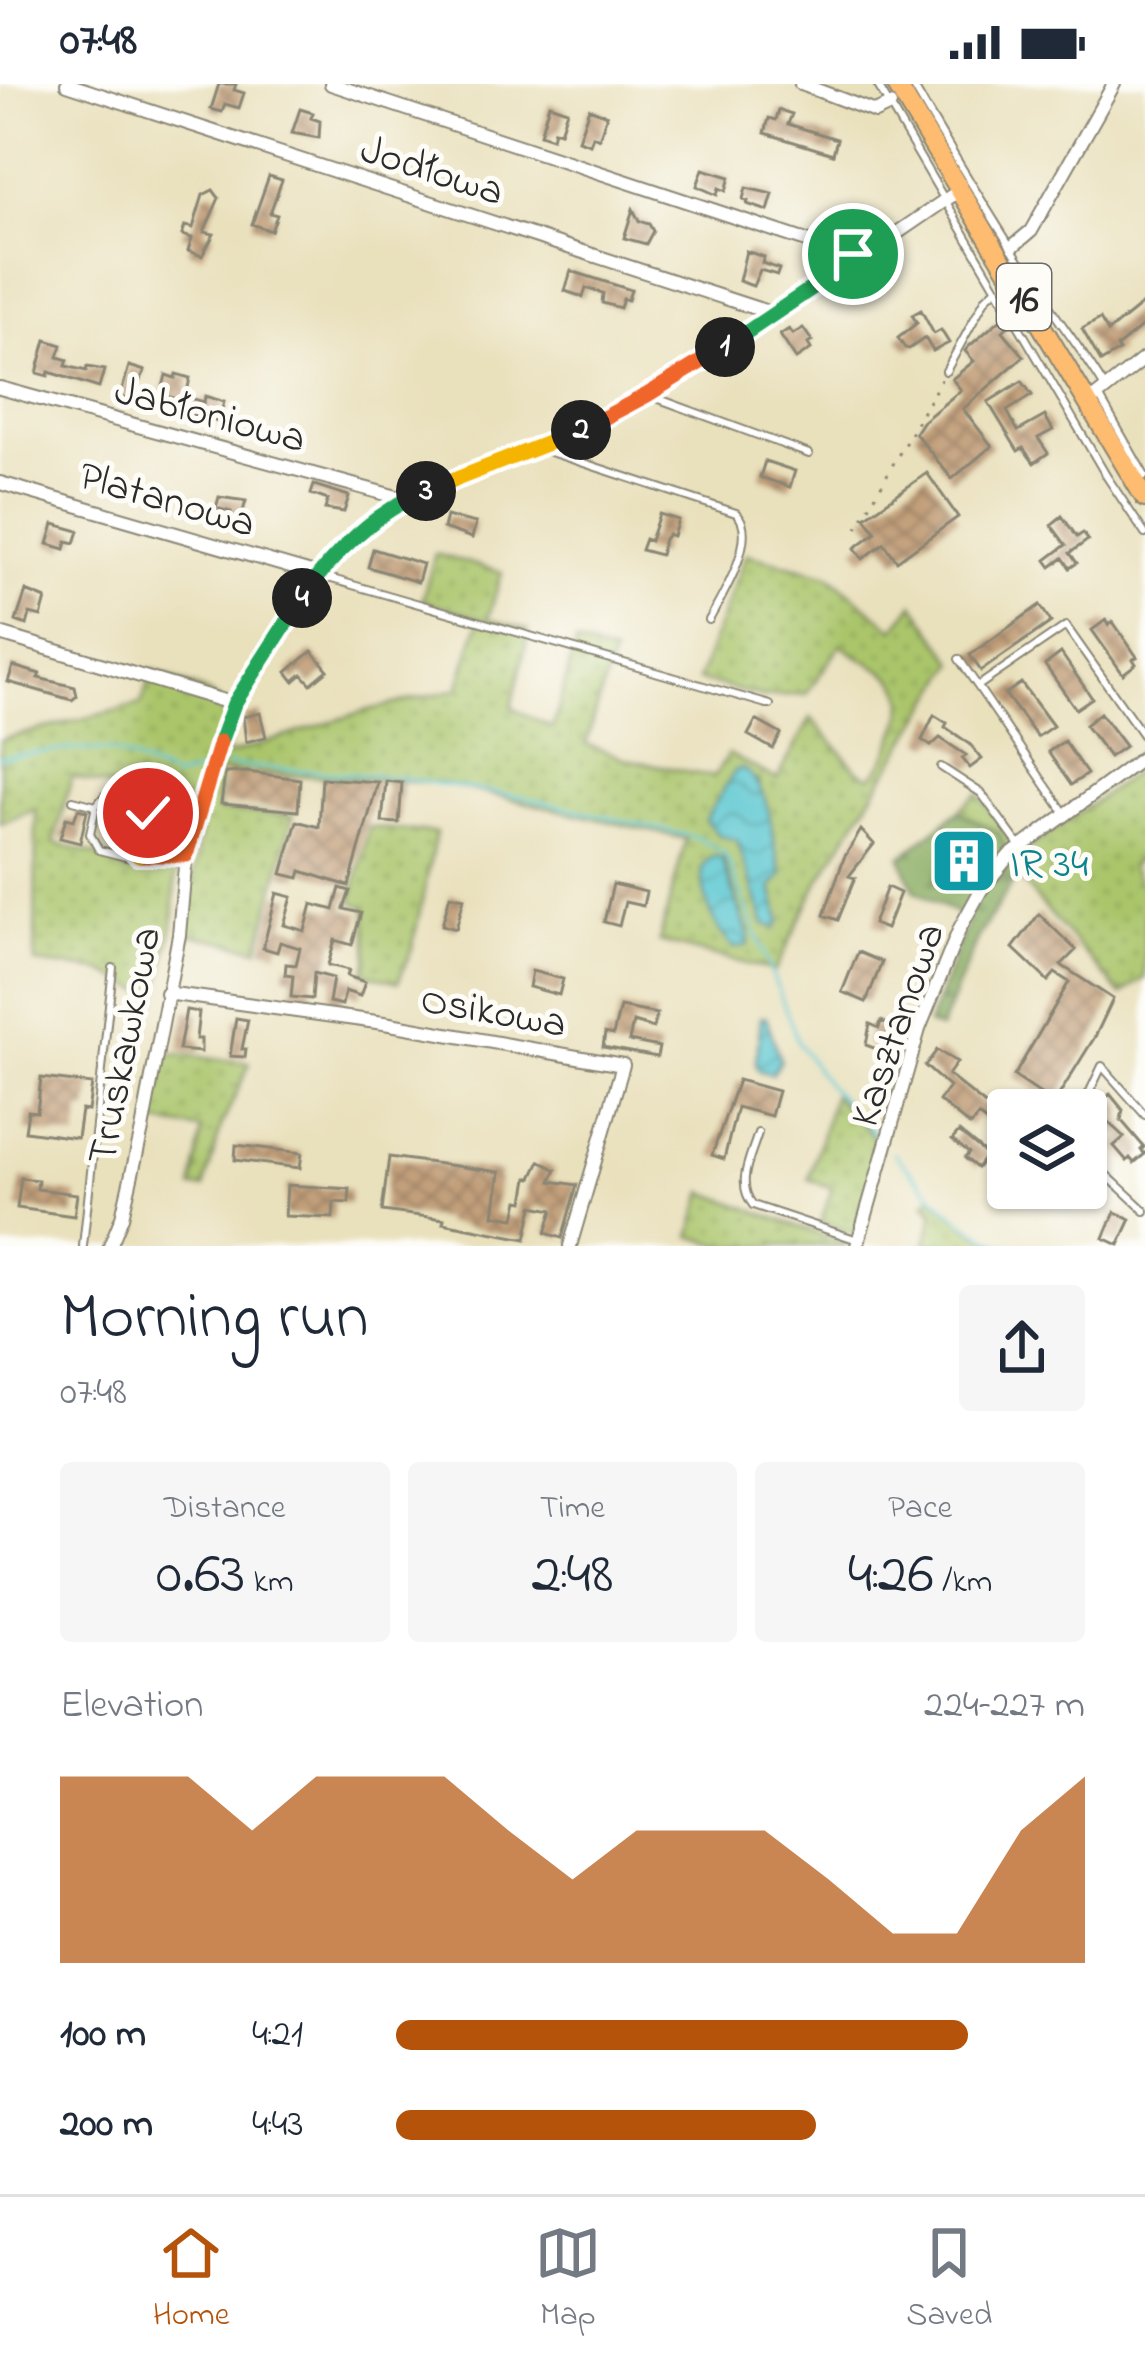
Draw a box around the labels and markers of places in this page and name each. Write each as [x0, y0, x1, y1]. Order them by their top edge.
pin [802, 203, 904, 305]
pin: 1 [695, 317, 755, 377]
pin: 2 [551, 400, 611, 460]
pin: 3 [396, 461, 456, 521]
pin: 4 [272, 568, 332, 628]
pin [97, 762, 199, 864]
building icon: IR 34 [929, 826, 999, 896]
place label: IR 34 [1010, 835, 1088, 896]

